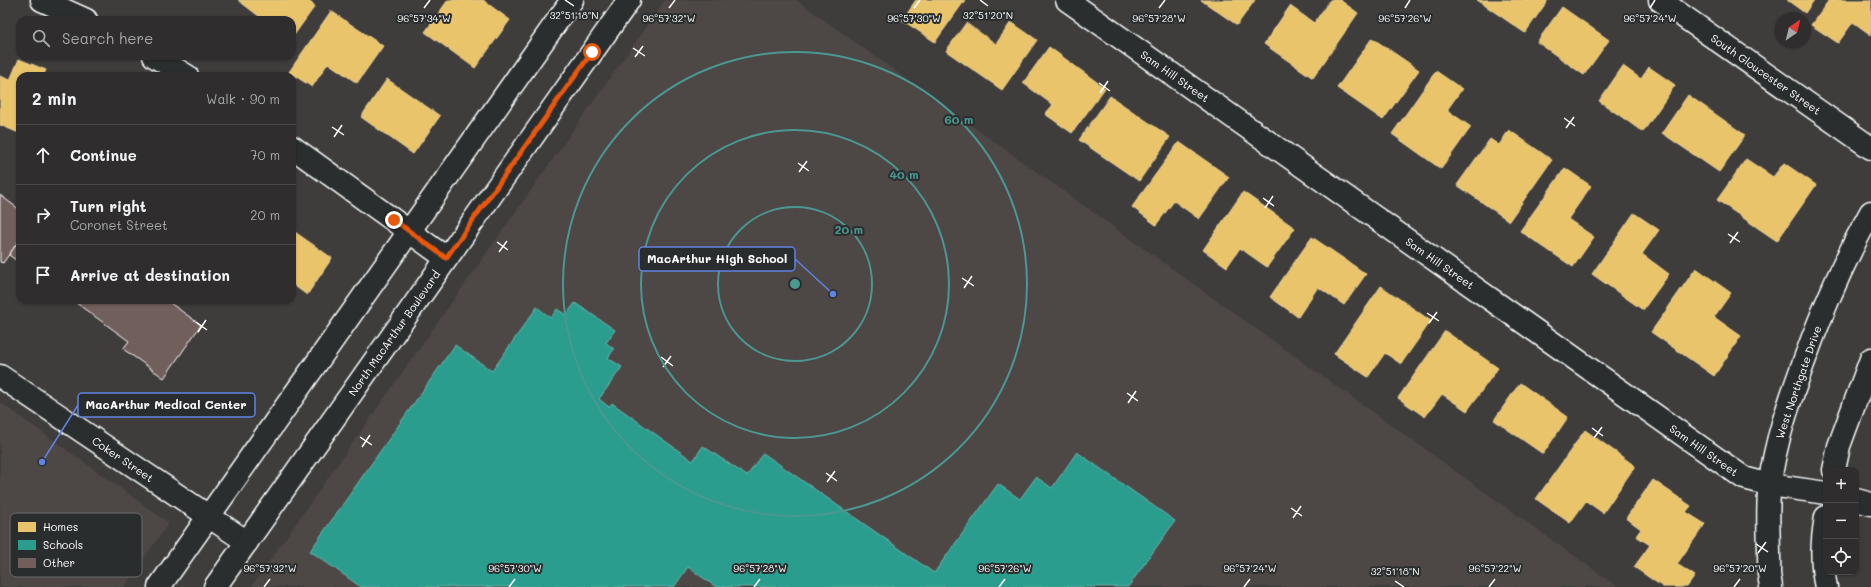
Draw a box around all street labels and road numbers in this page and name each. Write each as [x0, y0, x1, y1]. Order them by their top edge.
street label: South Gloucester Street [1708, 30, 1824, 118]
street label: Sam Hill Street [1138, 47, 1212, 105]
street label: Sam Hill Street [1403, 234, 1477, 292]
street label: North MacArthur Boulevard [345, 267, 443, 399]
street label: West Northgate Drive [1772, 323, 1825, 441]
street label: Sam Hill Street [1667, 421, 1741, 479]
street label: Coker Street [89, 433, 157, 485]

